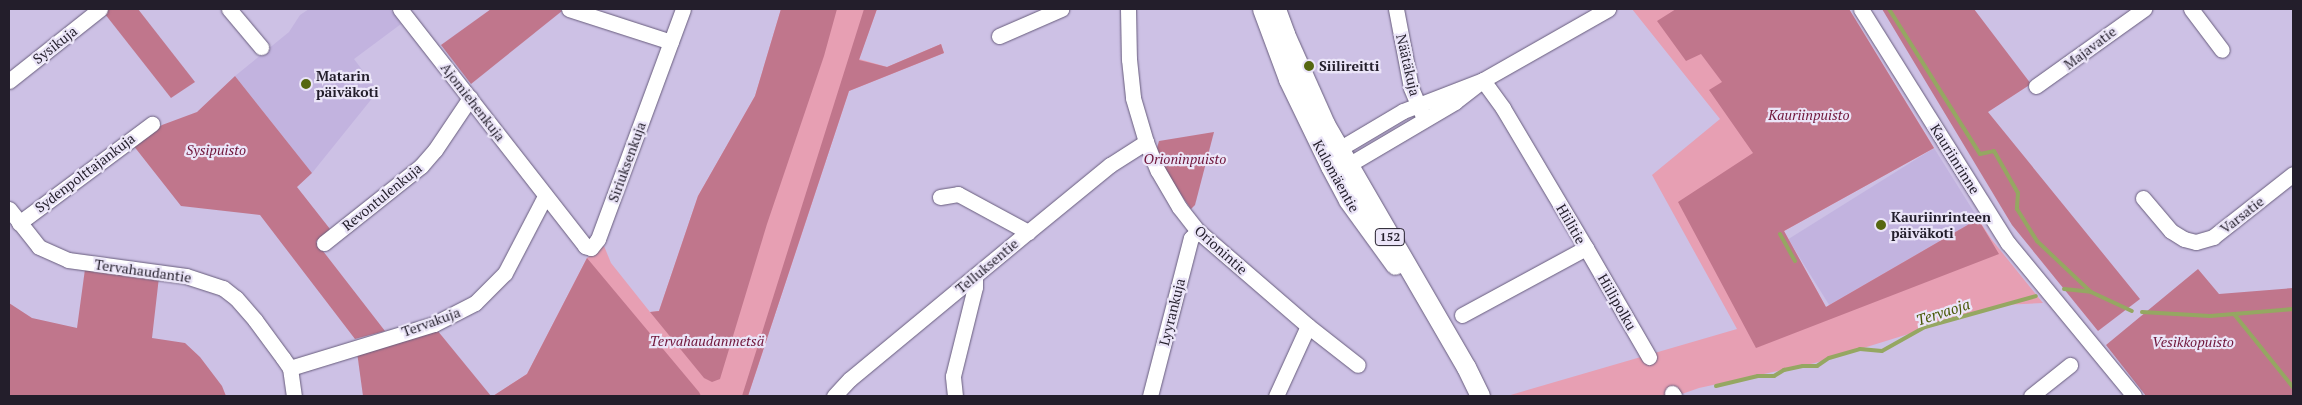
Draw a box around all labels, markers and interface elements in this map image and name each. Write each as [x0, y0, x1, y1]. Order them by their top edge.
street label: Sysikuja [30, 23, 80, 67]
street label: Majavatie [2061, 23, 2119, 73]
street label: Näätäkuja [1393, 32, 1423, 98]
place label: Siilireitti [1319, 58, 1379, 74]
street label: Ajomiehenkuja [437, 60, 509, 144]
marker: Siilireitti [1303, 60, 1315, 72]
place label: Matarin päiväkoti [316, 68, 379, 100]
marker: Matarin päiväkoti [300, 78, 312, 90]
park label: Kauriinpuisto [1768, 107, 1850, 123]
street label: Siriuksenkuja [605, 119, 649, 205]
street label: Kauriinrinne [1927, 121, 1983, 197]
street label: Sydenpolttajankuja [32, 130, 138, 216]
street label: Kulomäentie [1309, 137, 1363, 215]
park label: Sysipuisto [186, 142, 246, 158]
park label: Orioninpuisto [1144, 151, 1226, 167]
street label: Revontulenkuja [339, 160, 425, 234]
street label: Varsatie [2217, 193, 2267, 237]
street label: Hiilitie [1553, 201, 1589, 247]
place label: Kauriinrinteen päiväkoti [1891, 209, 1991, 242]
marker: Kauriinrinteen päiväkoti [1875, 219, 1887, 231]
street label: Orionintie [1191, 222, 1251, 278]
road number: 152 [1374, 228, 1406, 246]
street label: Telluksentie [952, 235, 1022, 297]
street label: Tervahaudantie [94, 256, 192, 286]
street label: Hiilipolku [1594, 271, 1640, 333]
street label: Lyyrankuja [1156, 277, 1188, 347]
water label: Tervaoja [1914, 295, 1972, 329]
street label: Tervakuja [399, 304, 463, 340]
park label: Tervahaudanmetsä [650, 333, 764, 349]
park label: Vesikkopuisto [2152, 334, 2234, 350]

